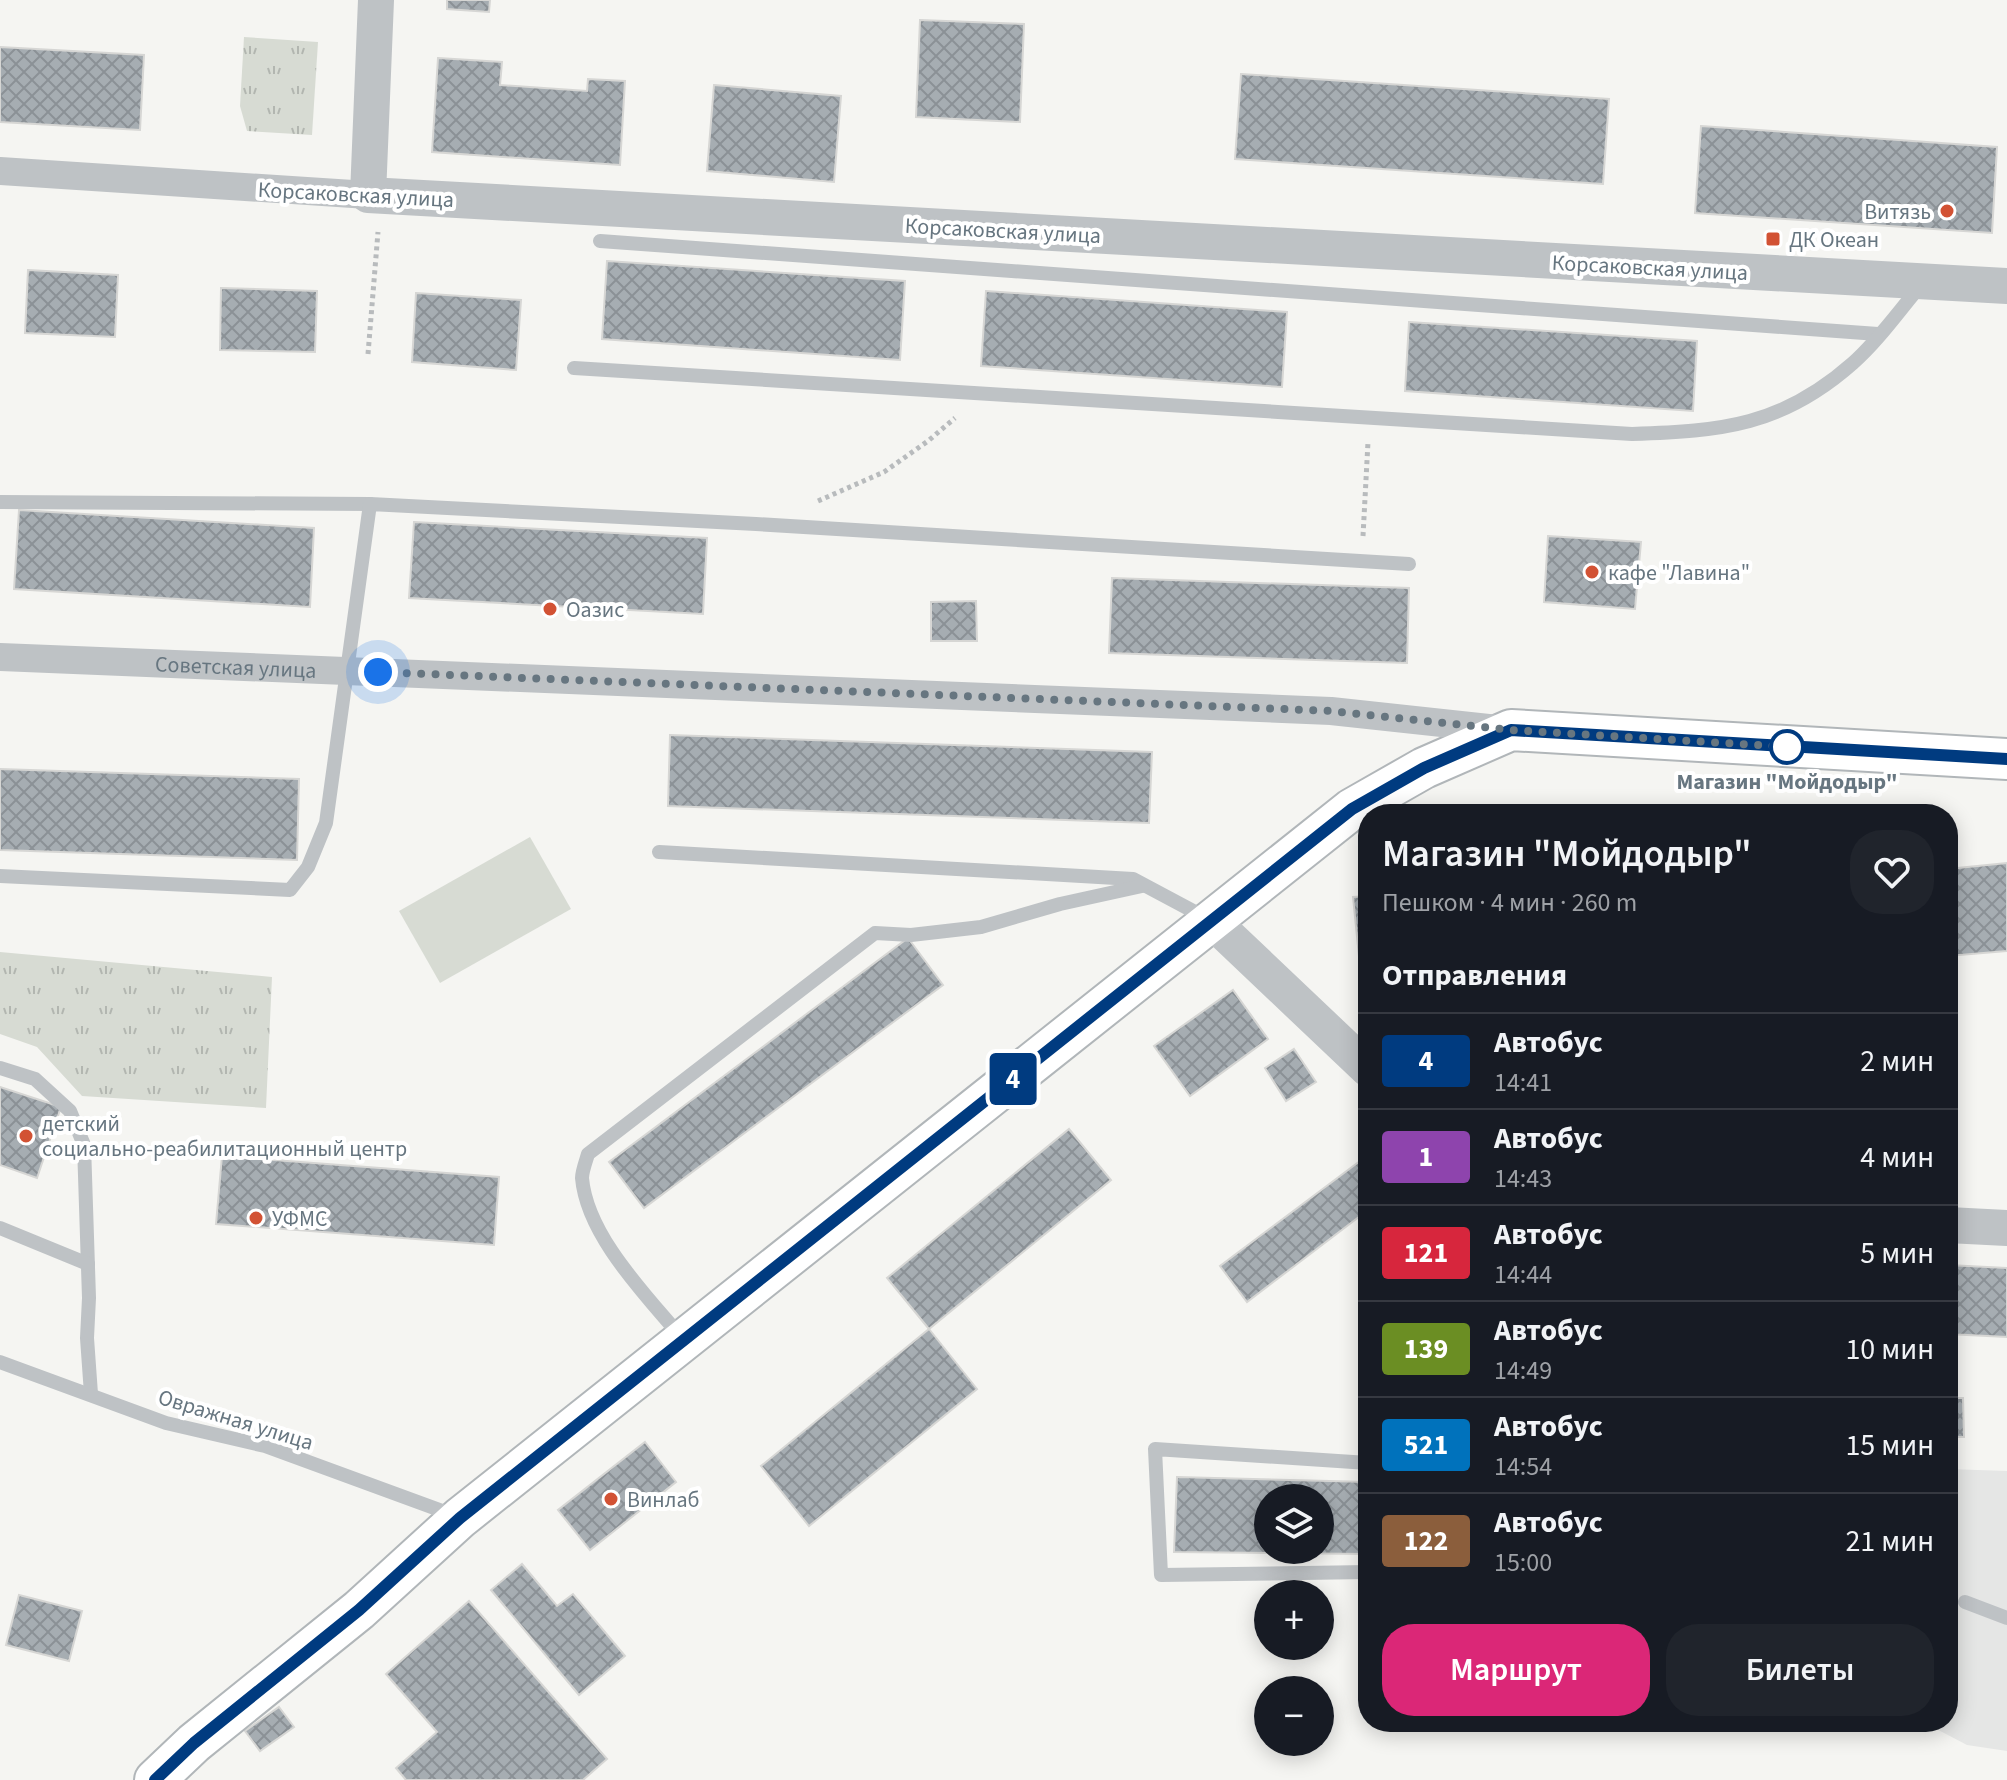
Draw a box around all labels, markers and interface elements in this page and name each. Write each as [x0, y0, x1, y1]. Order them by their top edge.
street label: Корсаковская улица [257, 174, 455, 216]
place label: Витязь [1864, 196, 1931, 228]
marker: Витязь [1938, 202, 1956, 220]
street label: Корсаковская улица [904, 210, 1102, 252]
place label: ДК Океан [1789, 224, 1879, 256]
marker: ДК Океан [1764, 230, 1782, 248]
street label: Корсаковская улица [1551, 247, 1749, 289]
place label: кафе "Лавина" [1608, 557, 1750, 589]
marker: кафе "Лавина" [1583, 563, 1601, 581]
place label: Оазис [566, 594, 624, 626]
marker: Оазис [541, 600, 559, 618]
street label: Советская улица [154, 648, 317, 687]
your location [358, 652, 398, 692]
marker: Магазин "Мойдодыр" [1770, 730, 1804, 764]
place label: Магазин "Мойдодыр" [1677, 766, 1897, 798]
text: Магазин "Мойдодыр" [1382, 827, 1751, 881]
button: heart [1850, 830, 1934, 914]
text: Пешком · 4 мин · 260 m [1382, 884, 1637, 921]
text: Отправления [1382, 954, 1567, 997]
text: Автобус [1494, 1021, 1603, 1064]
text: 2 мин [1860, 1040, 1934, 1083]
text: 4 [1419, 1041, 1433, 1081]
line badge: 4 [987, 1053, 1039, 1105]
text: 4 [1006, 1059, 1020, 1099]
text: 14:41 [1494, 1064, 1552, 1101]
place label: детский социально-реабилитационный центр [42, 1108, 407, 1165]
text: Автобус [1494, 1117, 1603, 1160]
marker: детский социально-реабилитационный центр [17, 1127, 35, 1145]
text: 4 мин [1860, 1136, 1934, 1179]
text: 1 [1419, 1137, 1433, 1177]
text: 14:43 [1494, 1160, 1552, 1197]
place label: УФМС [272, 1203, 327, 1235]
marker: УФМС [247, 1209, 265, 1227]
text: Автобус [1494, 1213, 1603, 1256]
text: 5 мин [1860, 1232, 1934, 1275]
text: 121 [1404, 1233, 1448, 1273]
text: 14:44 [1494, 1256, 1552, 1293]
text: Автобус [1494, 1309, 1603, 1352]
text: 10 мин [1845, 1328, 1934, 1371]
text: 139 [1404, 1329, 1448, 1369]
text: 14:49 [1494, 1352, 1552, 1389]
street label: Овражная улица [154, 1381, 317, 1459]
text: Автобус [1494, 1405, 1603, 1448]
text: 15 мин [1845, 1424, 1934, 1467]
text: 521 [1404, 1425, 1448, 1465]
text: 14:54 [1494, 1448, 1552, 1485]
place label: Винлаб [627, 1484, 699, 1516]
map controls [1254, 1484, 1334, 1756]
button: layers [1254, 1484, 1334, 1564]
marker: Винлаб [602, 1490, 620, 1508]
text: Автобус [1494, 1501, 1603, 1544]
text: 21 мин [1845, 1520, 1934, 1563]
text: 122 [1404, 1521, 1448, 1561]
text: 15:00 [1494, 1544, 1552, 1581]
button: + [1254, 1580, 1334, 1660]
button: Маршрут [1382, 1624, 1650, 1716]
button: Билеты [1666, 1624, 1934, 1716]
button: − [1254, 1676, 1334, 1756]

